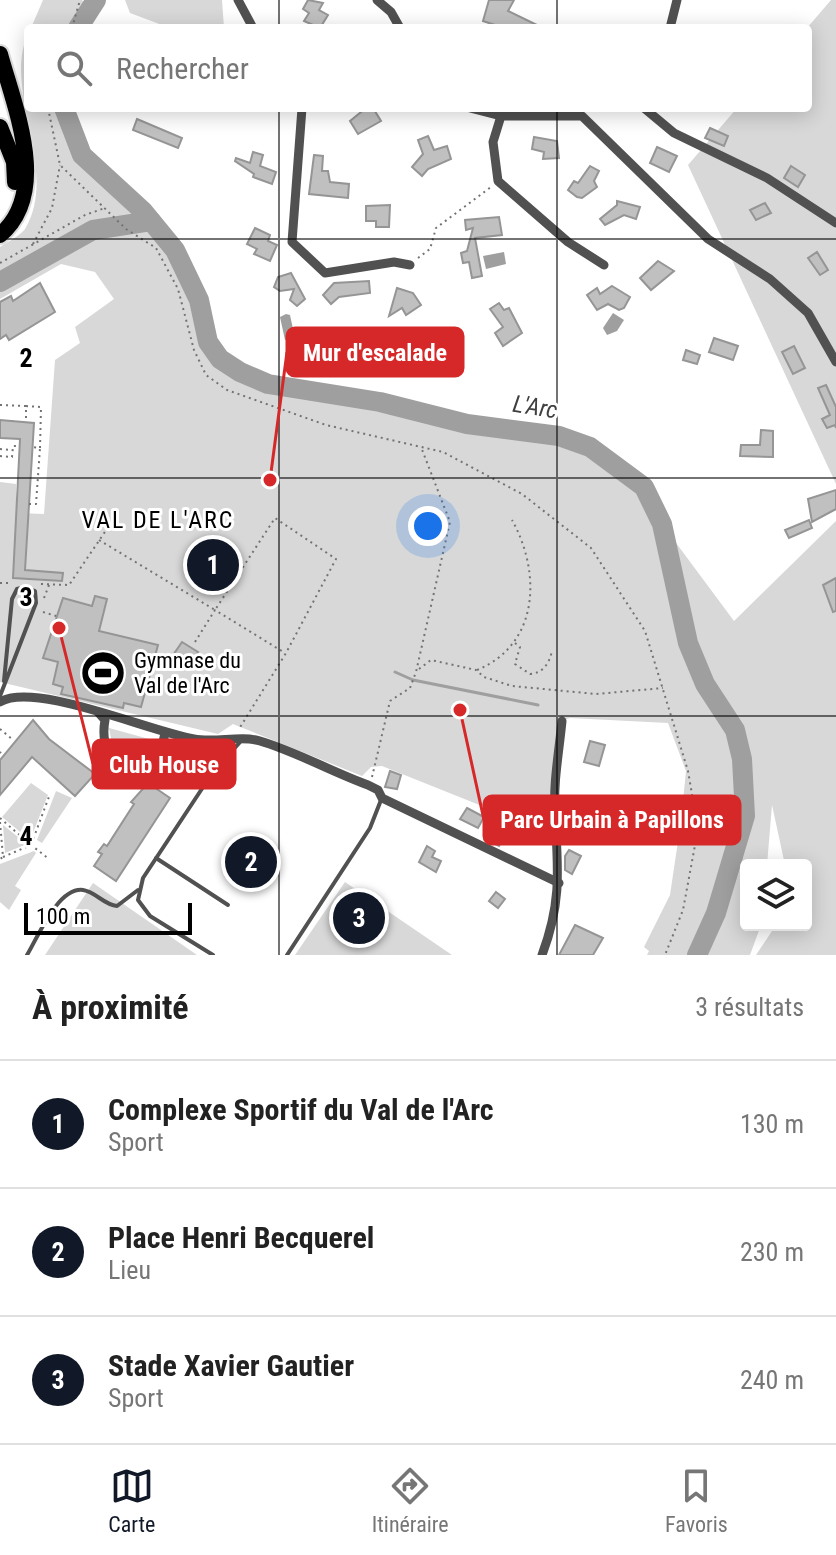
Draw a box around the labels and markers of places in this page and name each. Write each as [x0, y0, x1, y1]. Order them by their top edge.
callout: Mur d'escalade [287, 328, 463, 376]
pin: 1 [187, 535, 239, 595]
place label: Gymnase du Val de l'Arc [134, 648, 241, 698]
sports icon: Gymnase du Val de l'Arc [79, 649, 127, 697]
callout: Club House [93, 740, 235, 788]
callout: Parc Urbain à Papillons [484, 796, 740, 844]
pin: 2 [225, 832, 277, 892]
pin: 3 [333, 888, 385, 948]

